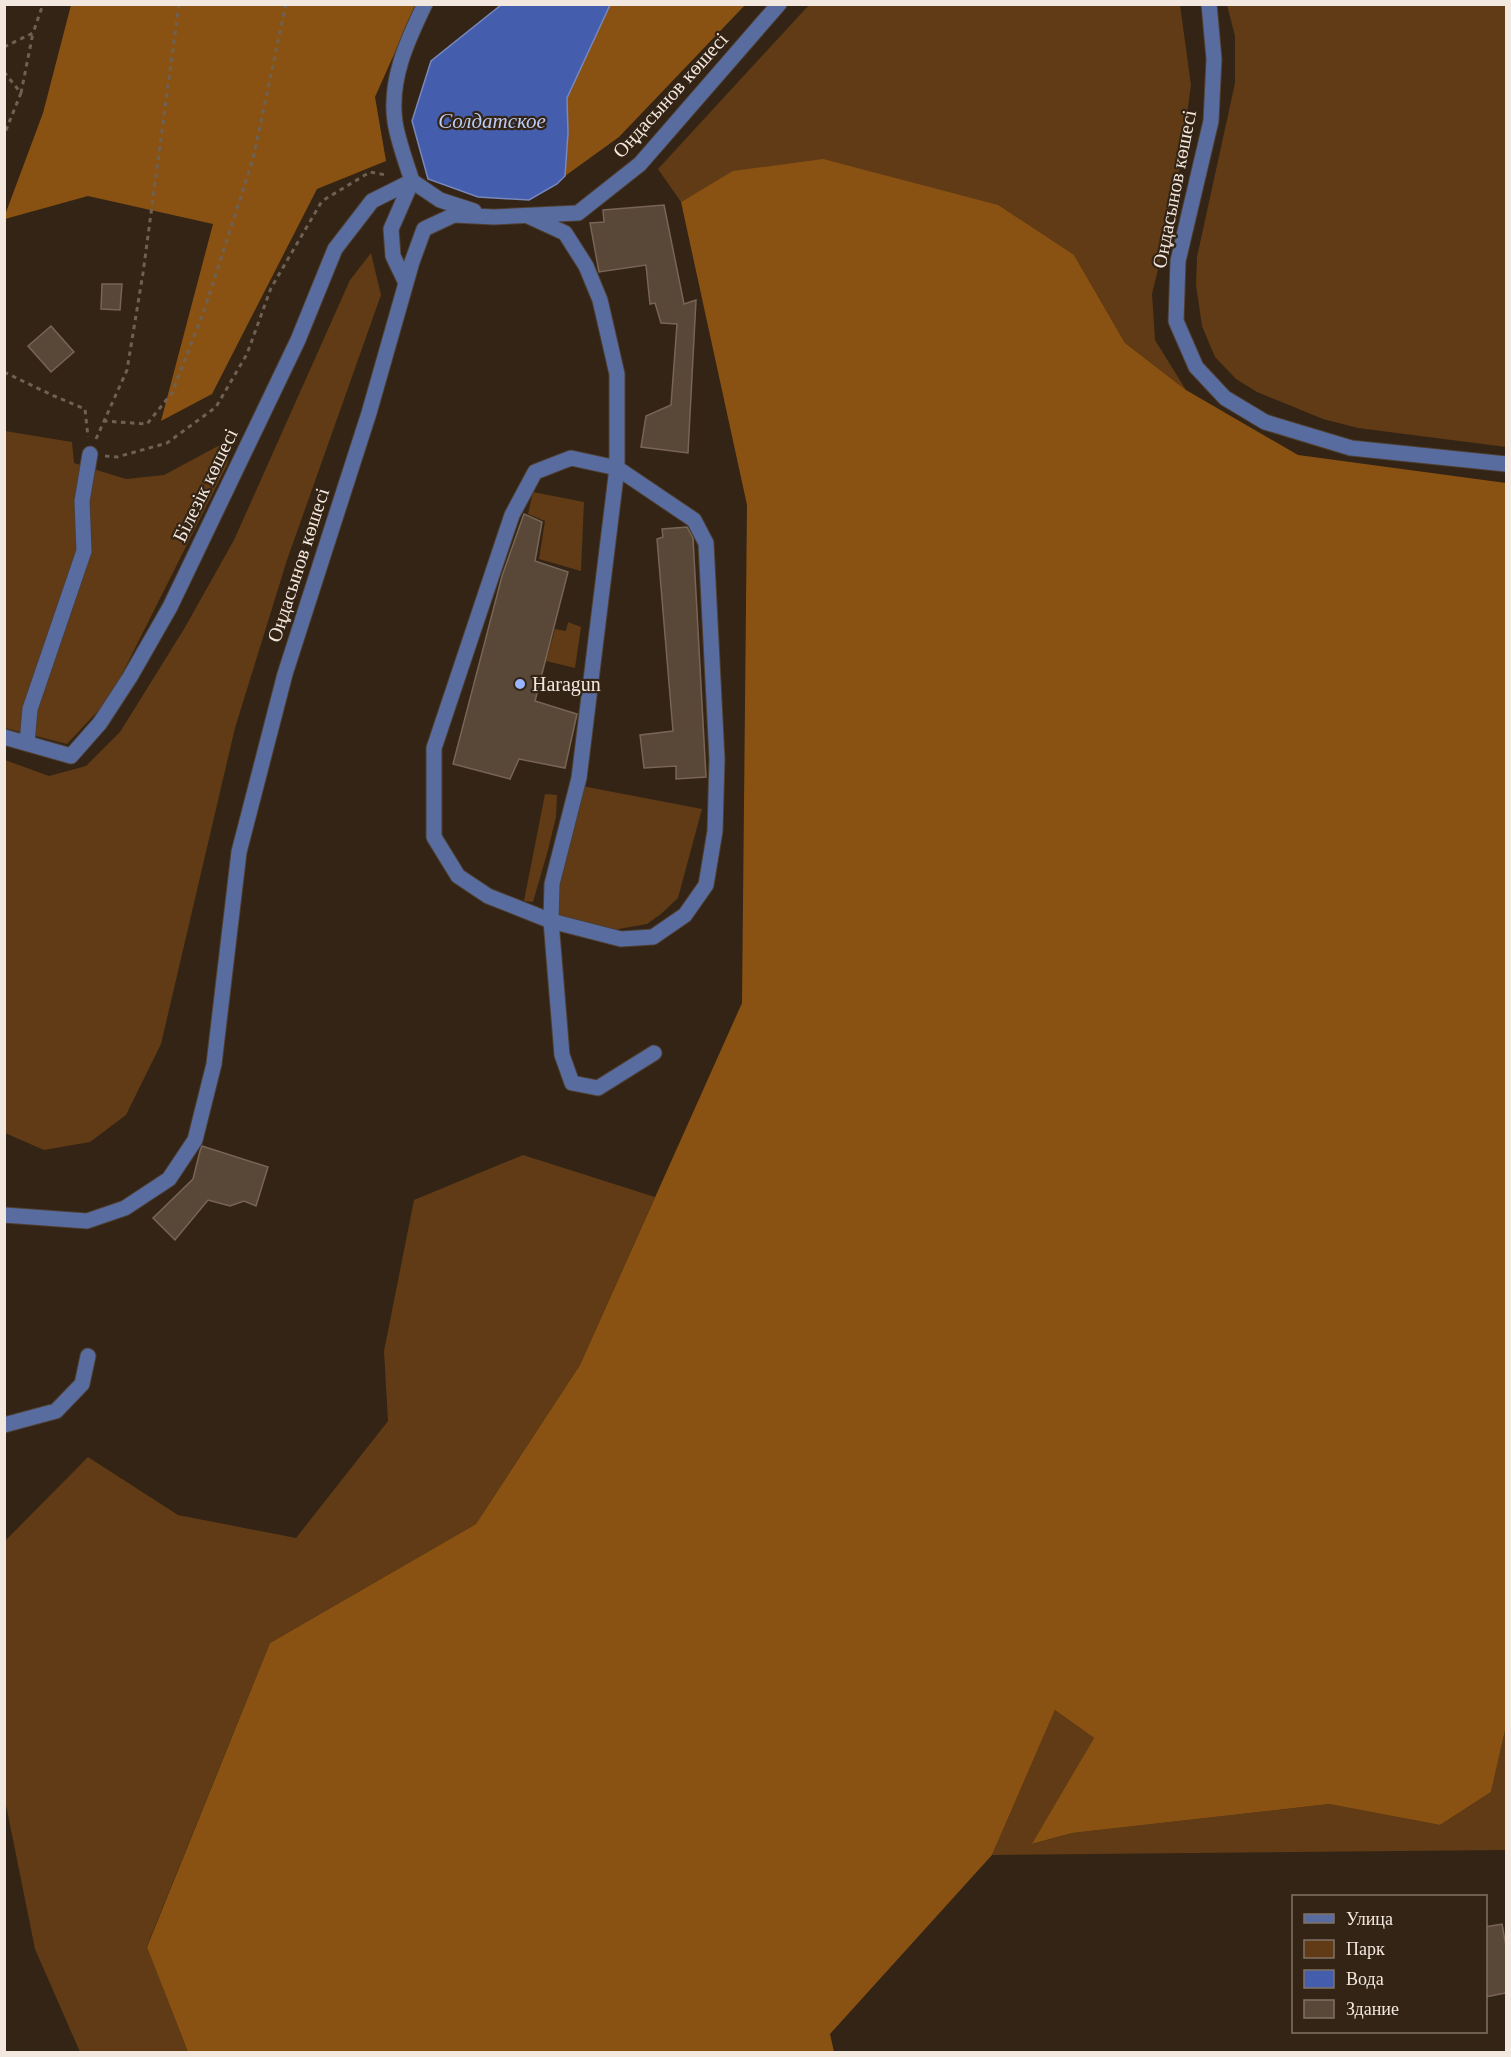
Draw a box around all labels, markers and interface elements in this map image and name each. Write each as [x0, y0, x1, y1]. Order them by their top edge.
street label: Оңдасынов көшесі [608, 28, 733, 163]
street label: Оңдасынов көшесі [1148, 108, 1201, 270]
water label: Солдатское [438, 109, 546, 133]
street label: Білезік көшесі [168, 424, 242, 545]
street label: Оңдасынов көшесі [263, 485, 334, 645]
place label: Haragun [532, 673, 601, 696]
marker: Haragun [513, 677, 527, 691]
legend [1292, 1895, 1487, 2033]
text: Улица [1346, 1909, 1393, 1929]
text: Парк [1346, 1939, 1385, 1959]
text: Вода [1346, 1969, 1384, 1989]
text: Здание [1346, 1999, 1399, 2019]

